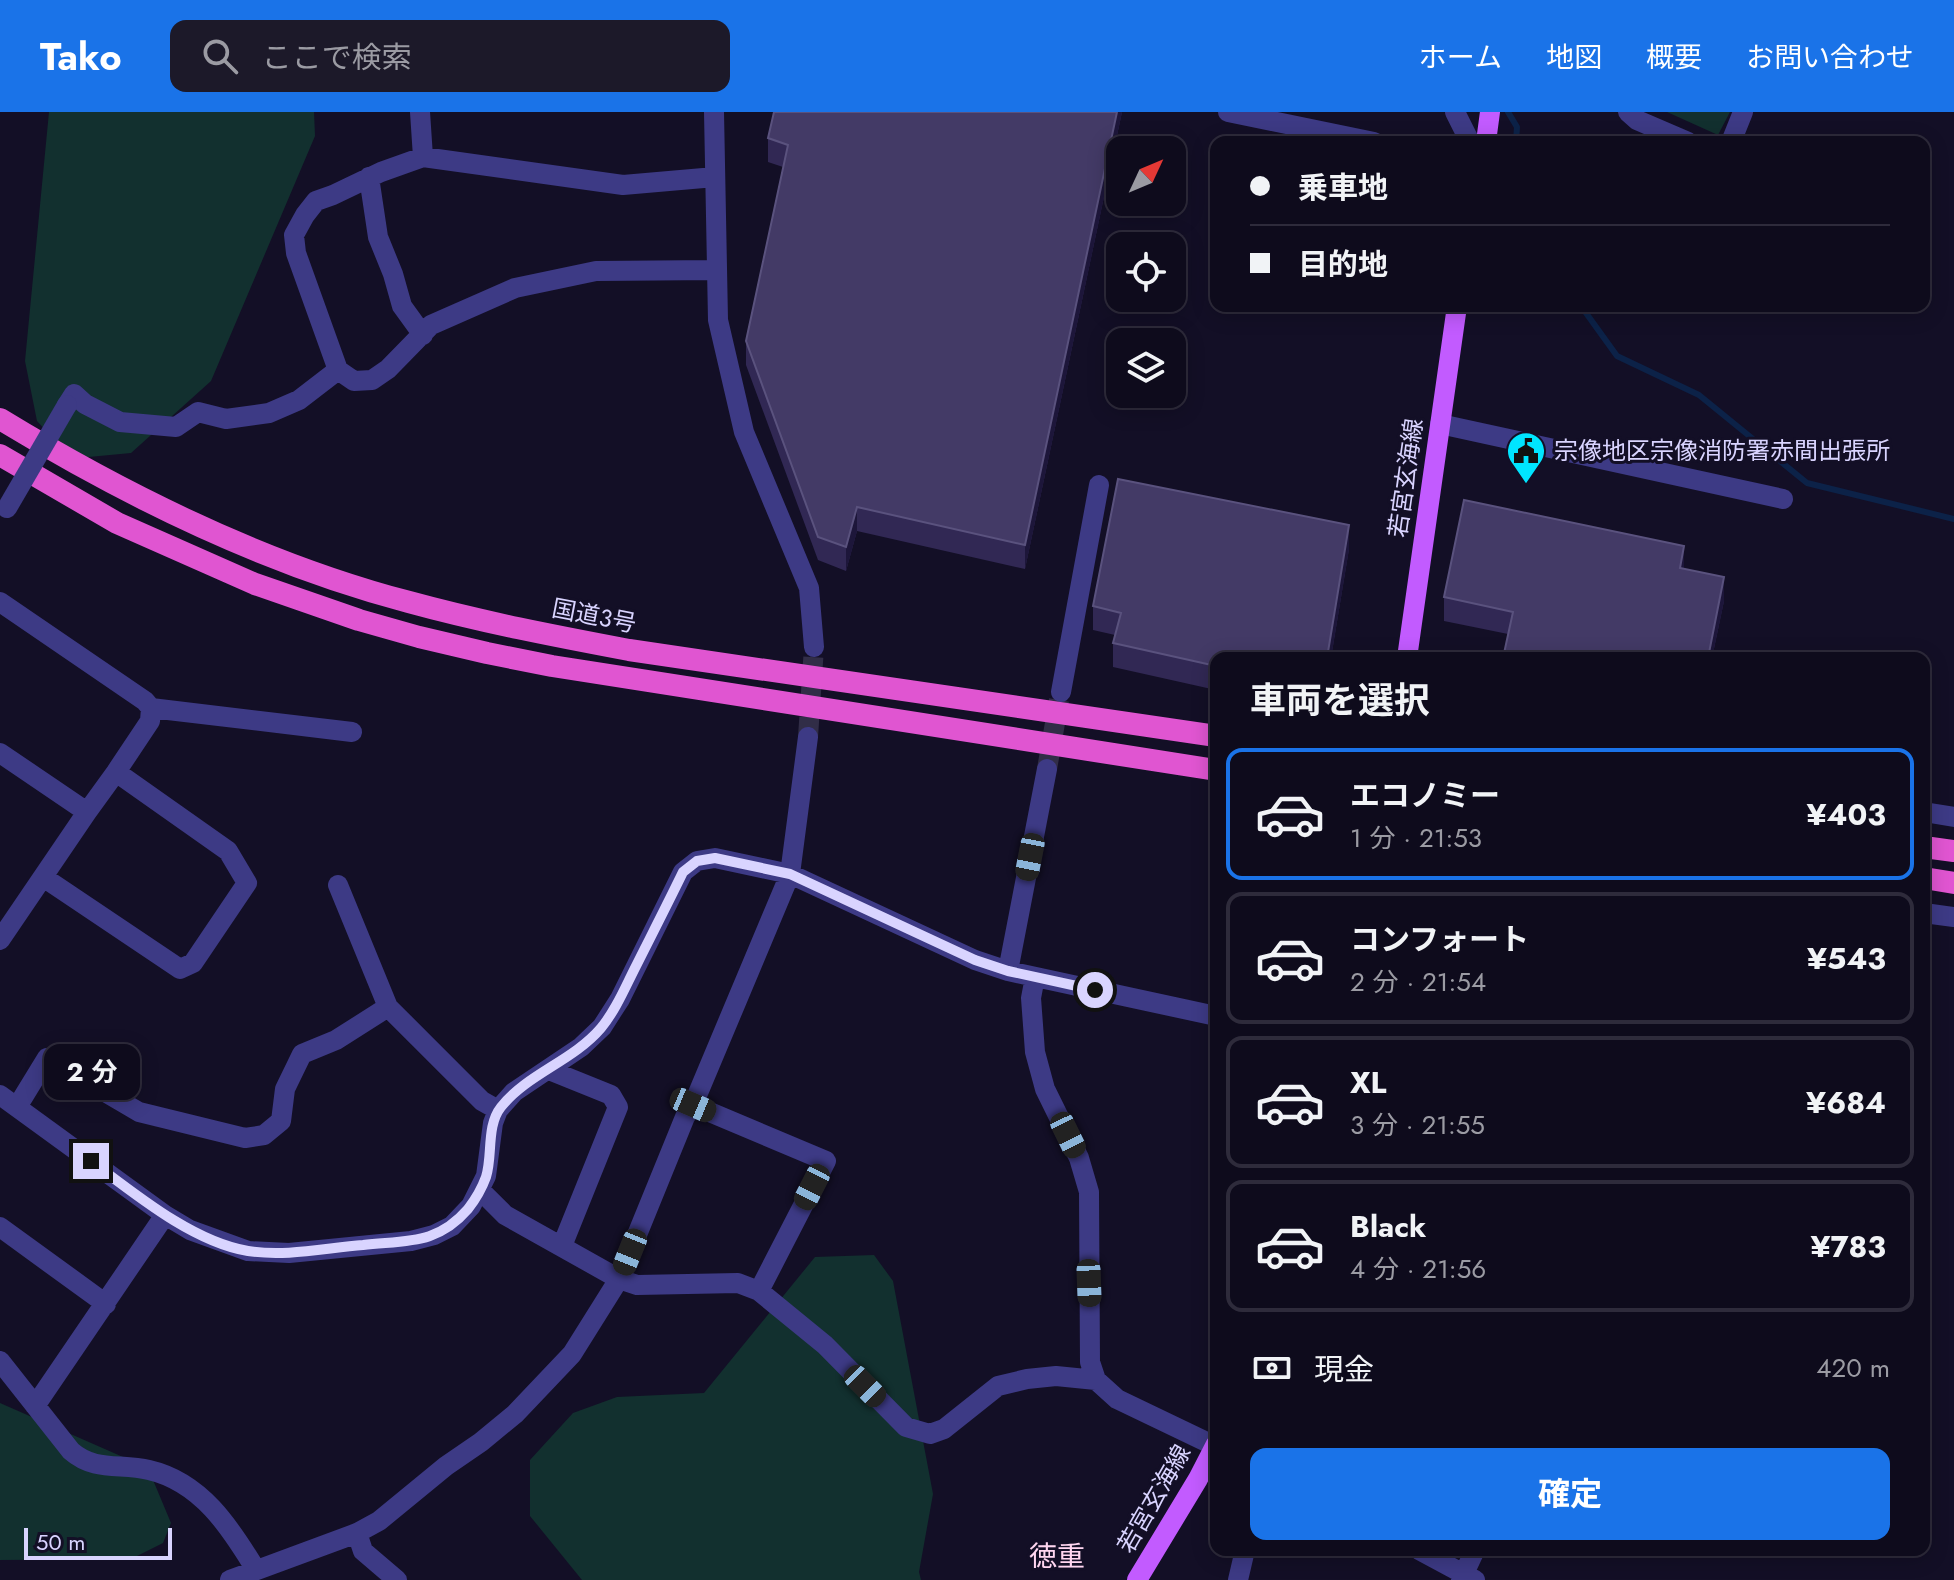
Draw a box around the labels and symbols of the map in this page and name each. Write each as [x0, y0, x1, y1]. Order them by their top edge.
north arrow [1106, 136, 1186, 216]
street label: 若宮玄海線 [1380, 416, 1431, 540]
public building icon: 宗像地区宗像消防署赤間出張所 [1505, 430, 1547, 485]
place label: 宗像地区宗像消防署赤間出張所 [1554, 433, 1890, 468]
street label: 国道3号 [549, 590, 639, 641]
car [1014, 831, 1046, 883]
route start [1077, 972, 1113, 1008]
callout: 2 分 [43, 1045, 139, 1101]
car [666, 1085, 720, 1125]
car [1047, 1108, 1089, 1162]
route end [73, 1143, 109, 1179]
car [790, 1160, 834, 1214]
car [610, 1225, 650, 1279]
car [1076, 1259, 1102, 1307]
car [840, 1361, 890, 1411]
street label: 若宮玄海線 [1108, 1438, 1199, 1559]
scale bar [24, 1524, 172, 1560]
district label: 徳重 [1029, 1536, 1085, 1577]

